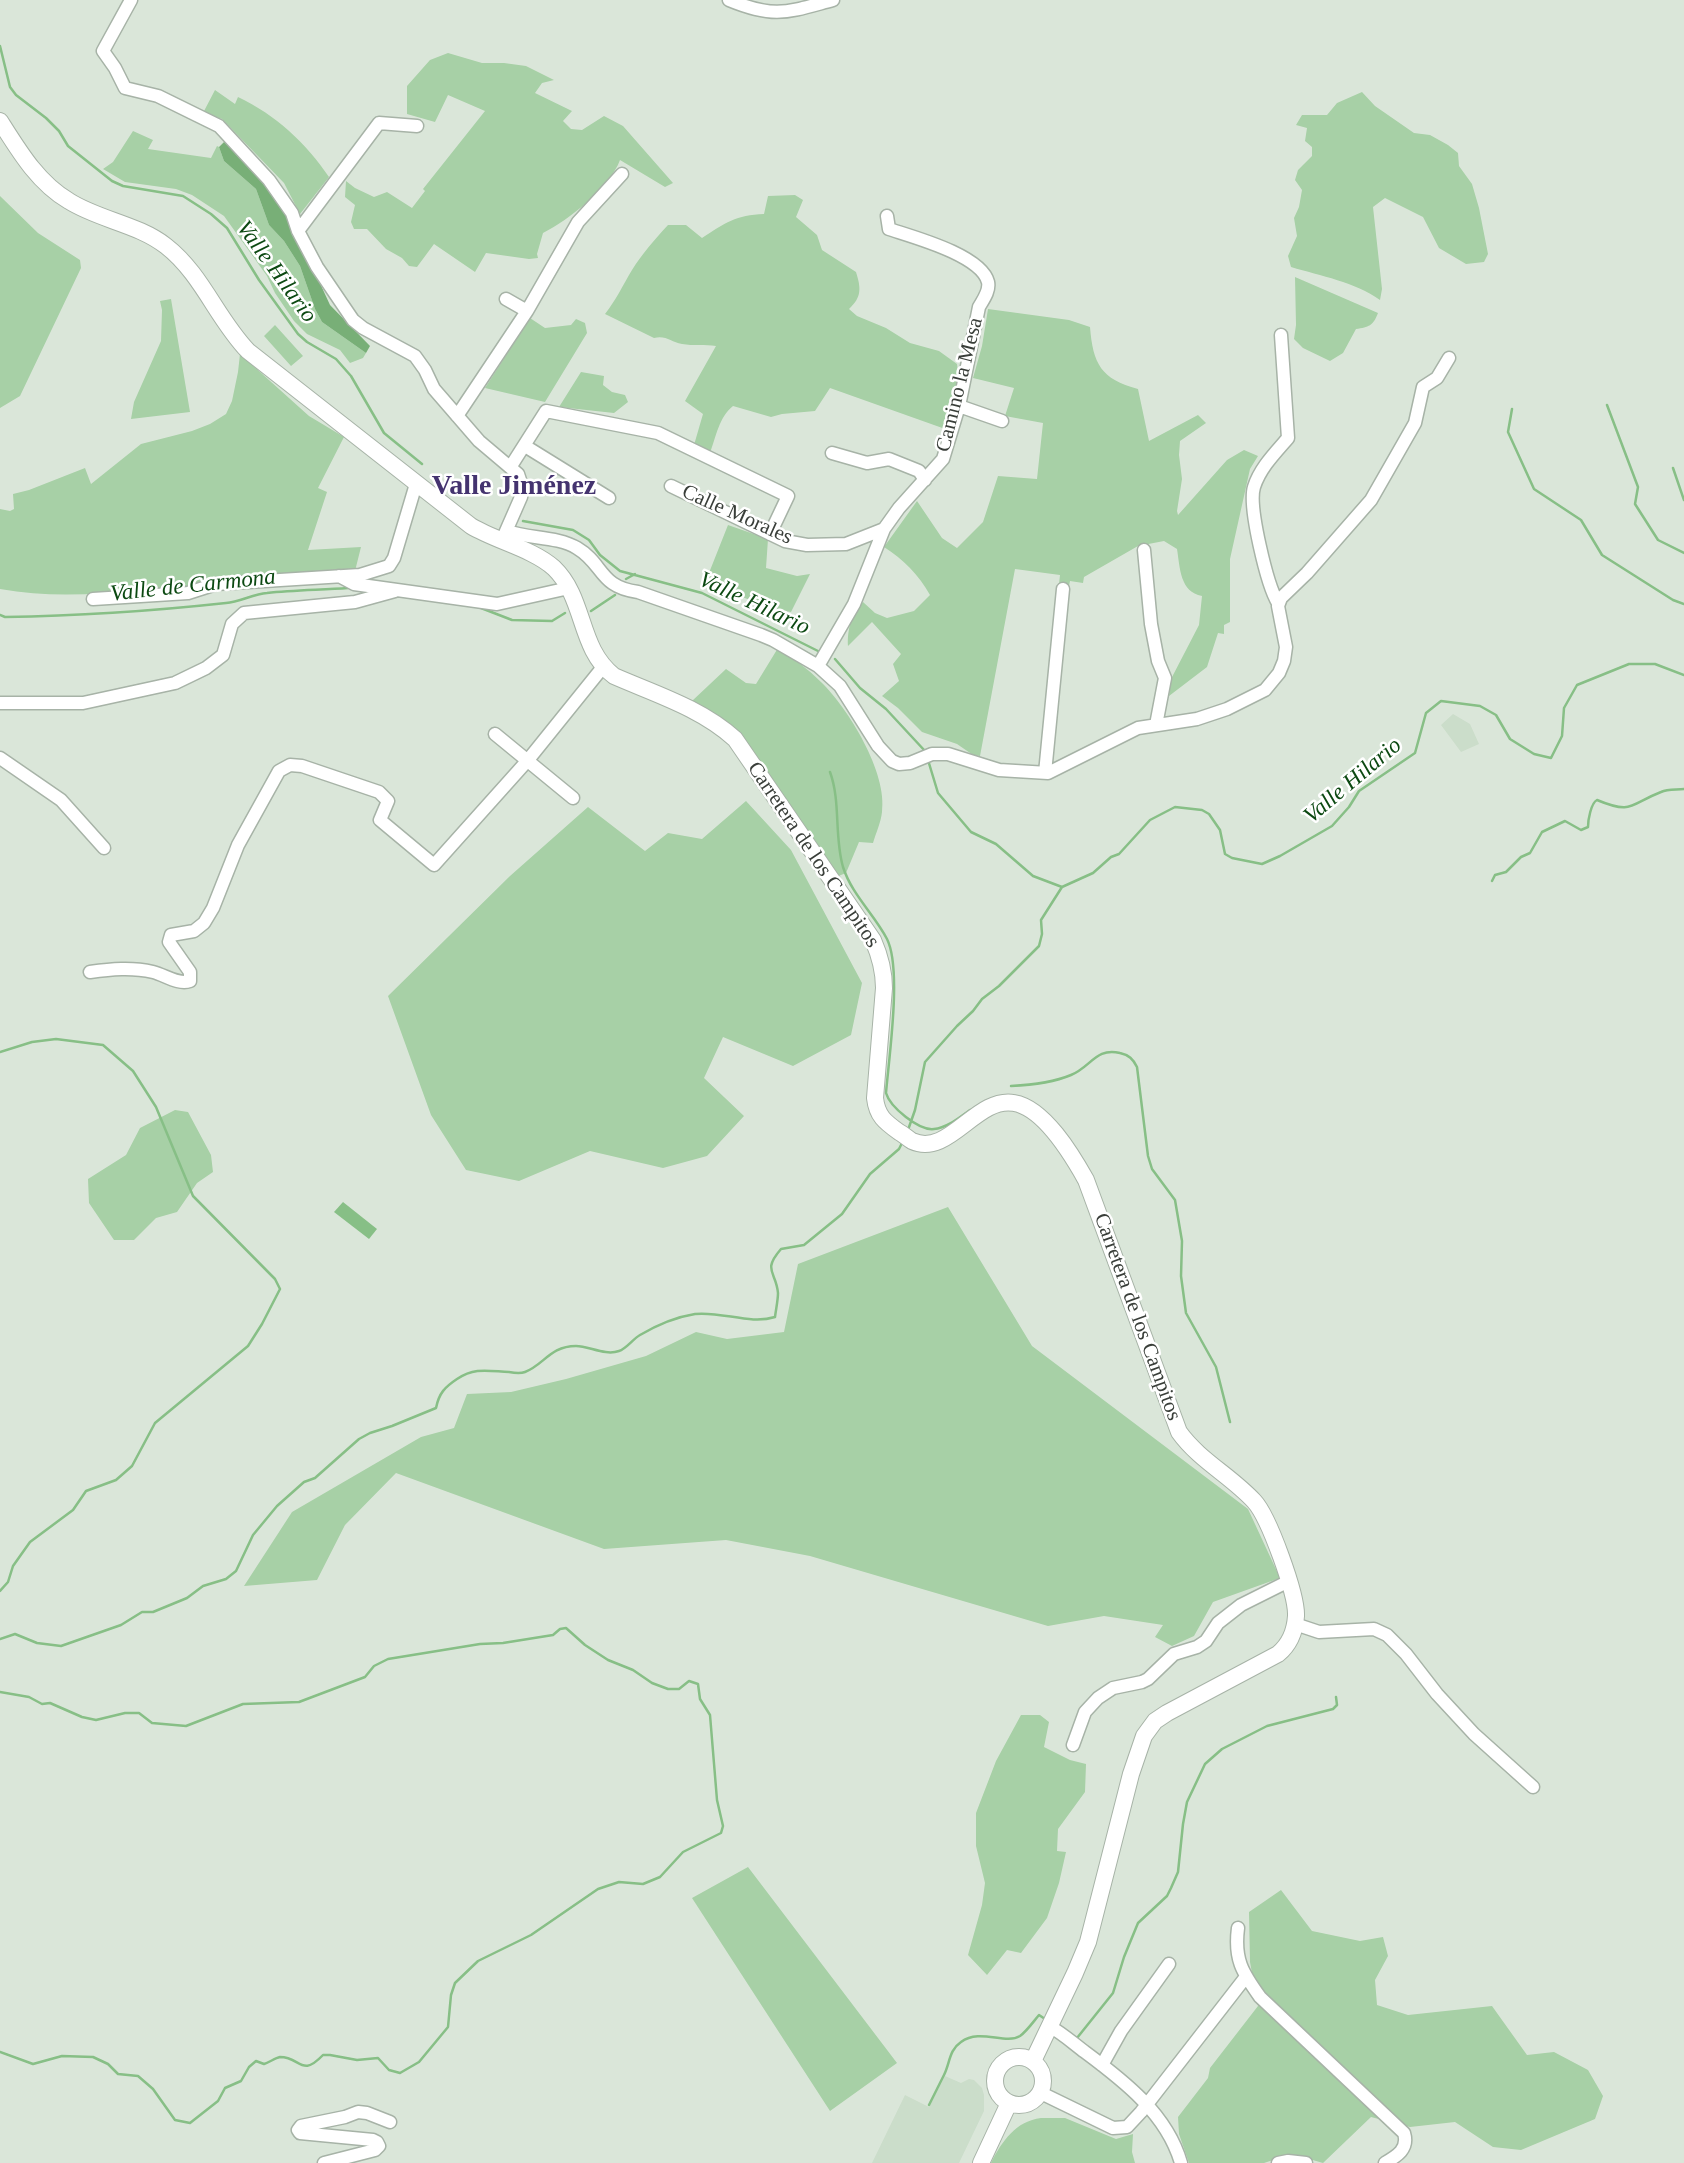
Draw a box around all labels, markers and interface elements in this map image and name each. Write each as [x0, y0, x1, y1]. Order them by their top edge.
water label: Valle Hilario [230, 216, 322, 328]
street label: Camino la Mesa [931, 315, 989, 455]
district label: Valle Jiménez [432, 470, 596, 504]
street label: Calle Morales [678, 479, 796, 551]
water label: Valle de Carmona [109, 564, 277, 608]
water label: Valle Hilario [694, 566, 814, 642]
water label: Valle Hilario [1298, 732, 1408, 830]
street label: Carretera de los Campitos [741, 757, 885, 953]
street label: Carretera de los Campitos [1088, 1210, 1186, 1424]

